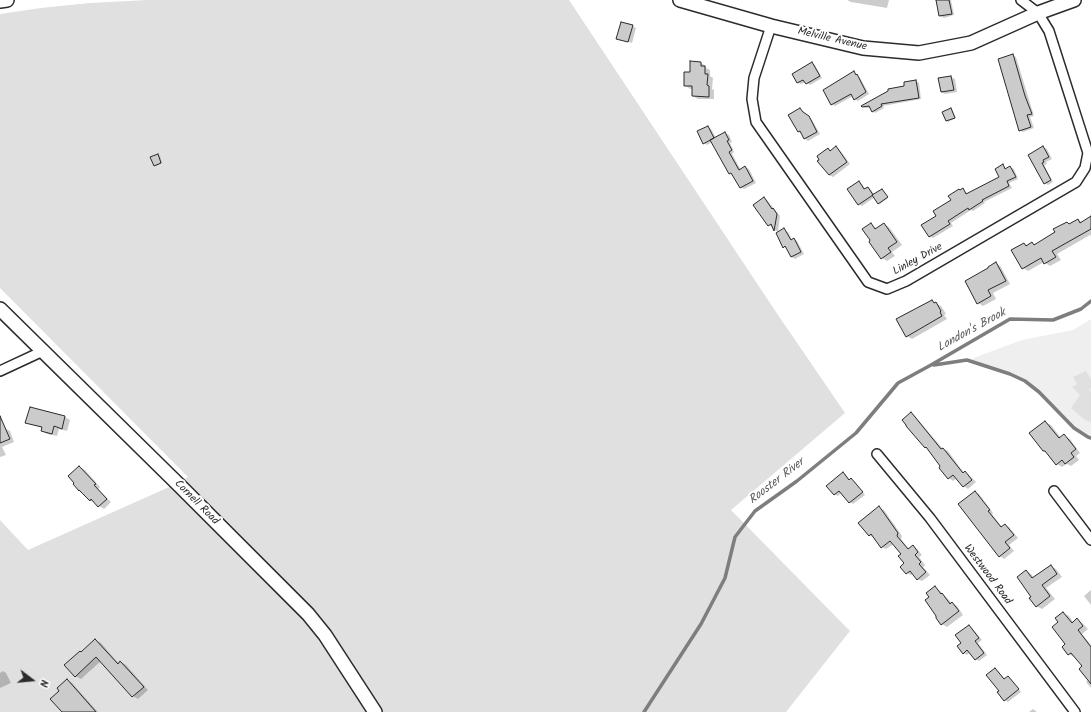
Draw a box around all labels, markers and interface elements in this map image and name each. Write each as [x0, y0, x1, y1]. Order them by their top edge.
street label: Melville Avenue [796, 26, 868, 54]
street label: Linley Drive [891, 241, 945, 279]
water label: London's Brook [935, 306, 1009, 356]
water label: Rooster River [747, 456, 807, 508]
street label: Cornell Road [171, 478, 221, 528]
street label: Westwood Road [960, 542, 1014, 608]
north arrow [12, 660, 52, 700]
text: N [34, 677, 53, 689]

